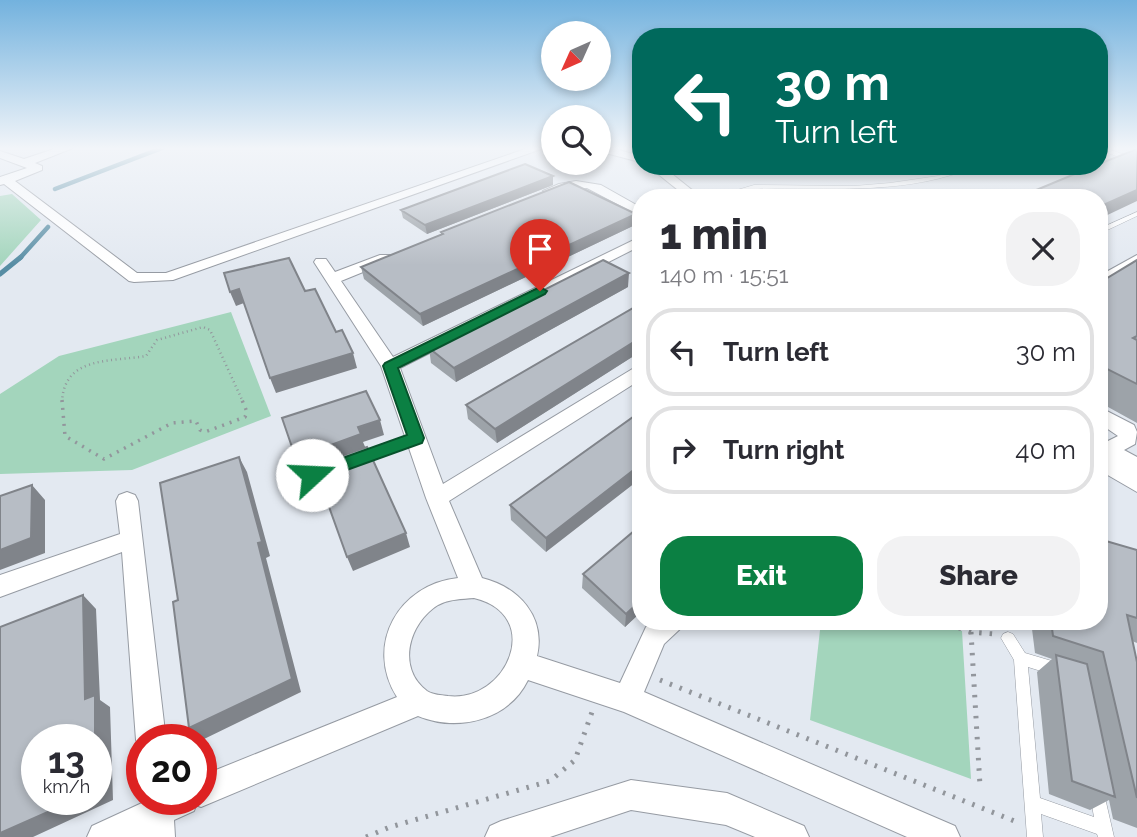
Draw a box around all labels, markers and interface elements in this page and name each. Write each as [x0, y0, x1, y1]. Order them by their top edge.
north arrow [541, 21, 611, 91]
map controls [541, 21, 611, 175]
text: 30 m [775, 54, 890, 111]
icon: left [660, 56, 751, 147]
button: search [541, 105, 611, 175]
text: Turn left [775, 113, 897, 150]
text: 1 min [660, 210, 768, 259]
button: close [1006, 212, 1080, 286]
pin [510, 219, 570, 291]
icon: arrive [521, 230, 559, 268]
text: 140 m · 15:51 [660, 261, 789, 288]
icon: left [664, 333, 702, 371]
text: Turn left [723, 337, 829, 367]
text: 30 m [1016, 337, 1076, 367]
icon: right [664, 431, 702, 469]
text: Turn right [723, 435, 844, 465]
text: 40 m [1015, 435, 1076, 465]
position arrow [275, 438, 349, 512]
button: Exit [660, 536, 863, 616]
button: Share [877, 536, 1080, 616]
speed limit sign: 20 [126, 724, 217, 815]
text: 13 [48, 740, 85, 781]
text: km/h [43, 776, 90, 797]

